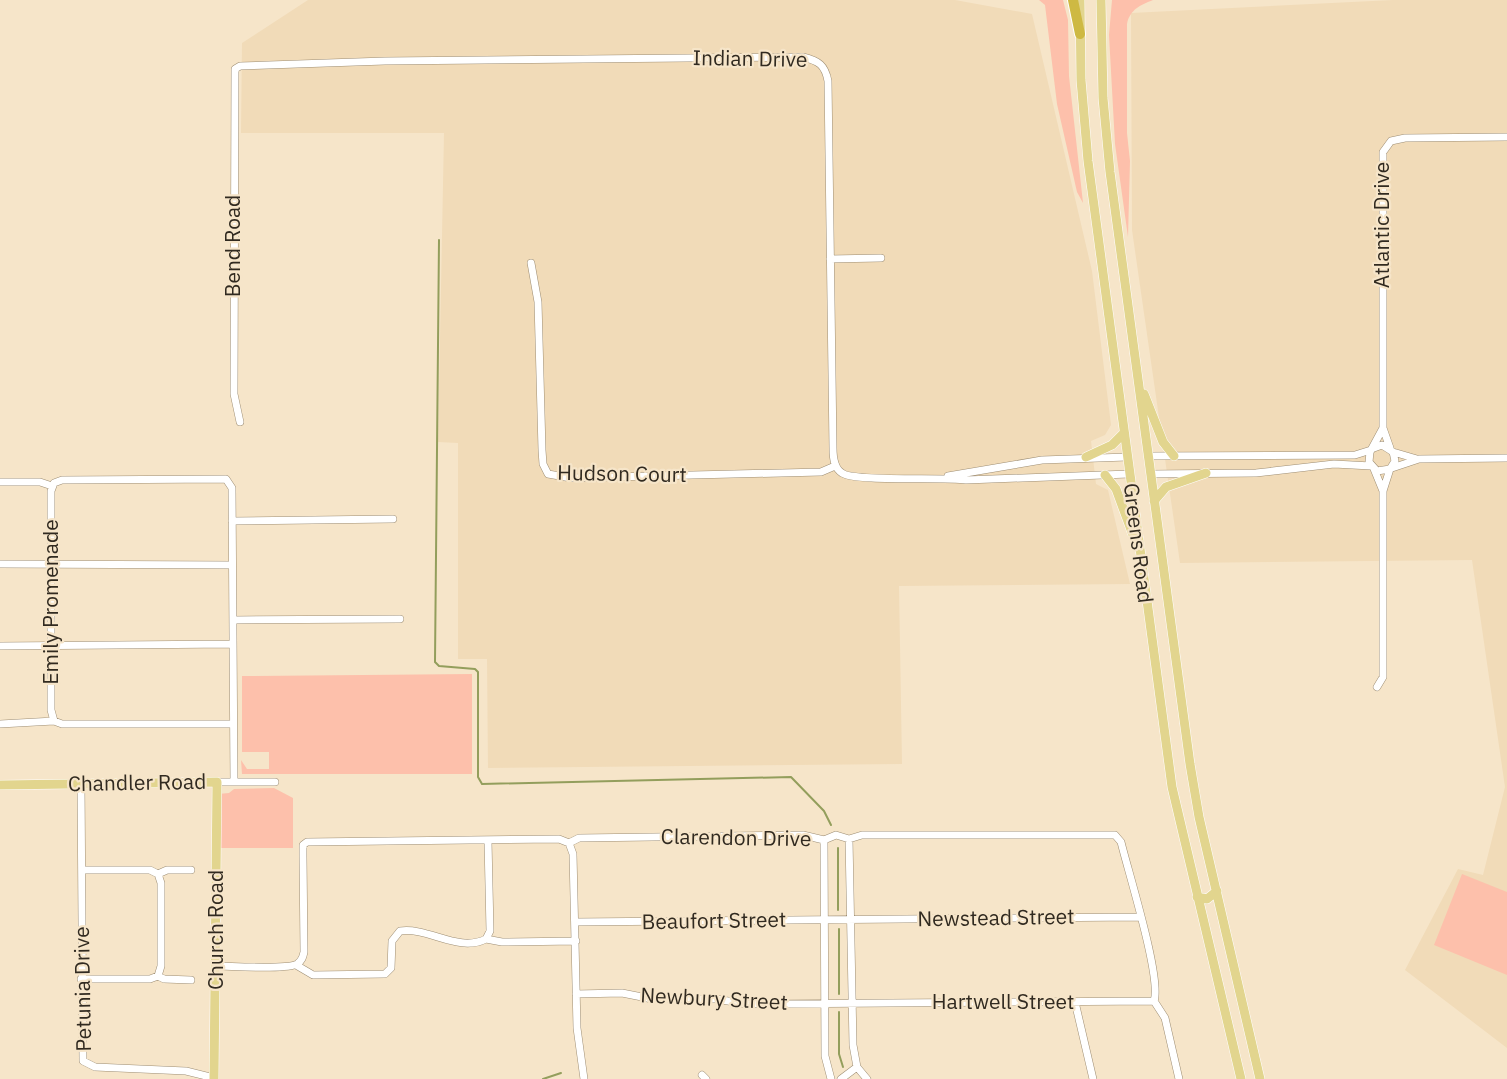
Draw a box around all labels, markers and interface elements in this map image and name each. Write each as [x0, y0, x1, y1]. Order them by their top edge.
street label: Indian Drive [692, 43, 808, 73]
street label: Atlantic Drive [1367, 162, 1395, 288]
street label: Bend Road [218, 195, 246, 297]
street label: Hudson Court [557, 458, 687, 488]
street label: Greens Road [1118, 481, 1160, 604]
street label: Emily Promenade [36, 519, 64, 685]
street label: Chandler Road [68, 767, 206, 797]
street label: Clarendon Drive [660, 822, 812, 852]
street label: Church Road [201, 870, 229, 990]
street label: Newstead Street [917, 902, 1075, 932]
street label: Beaufort Street [641, 905, 787, 935]
street label: Petunia Drive [67, 926, 97, 1052]
street label: Newbury Street [640, 980, 788, 1016]
street label: Hartwell Street [932, 987, 1074, 1015]

